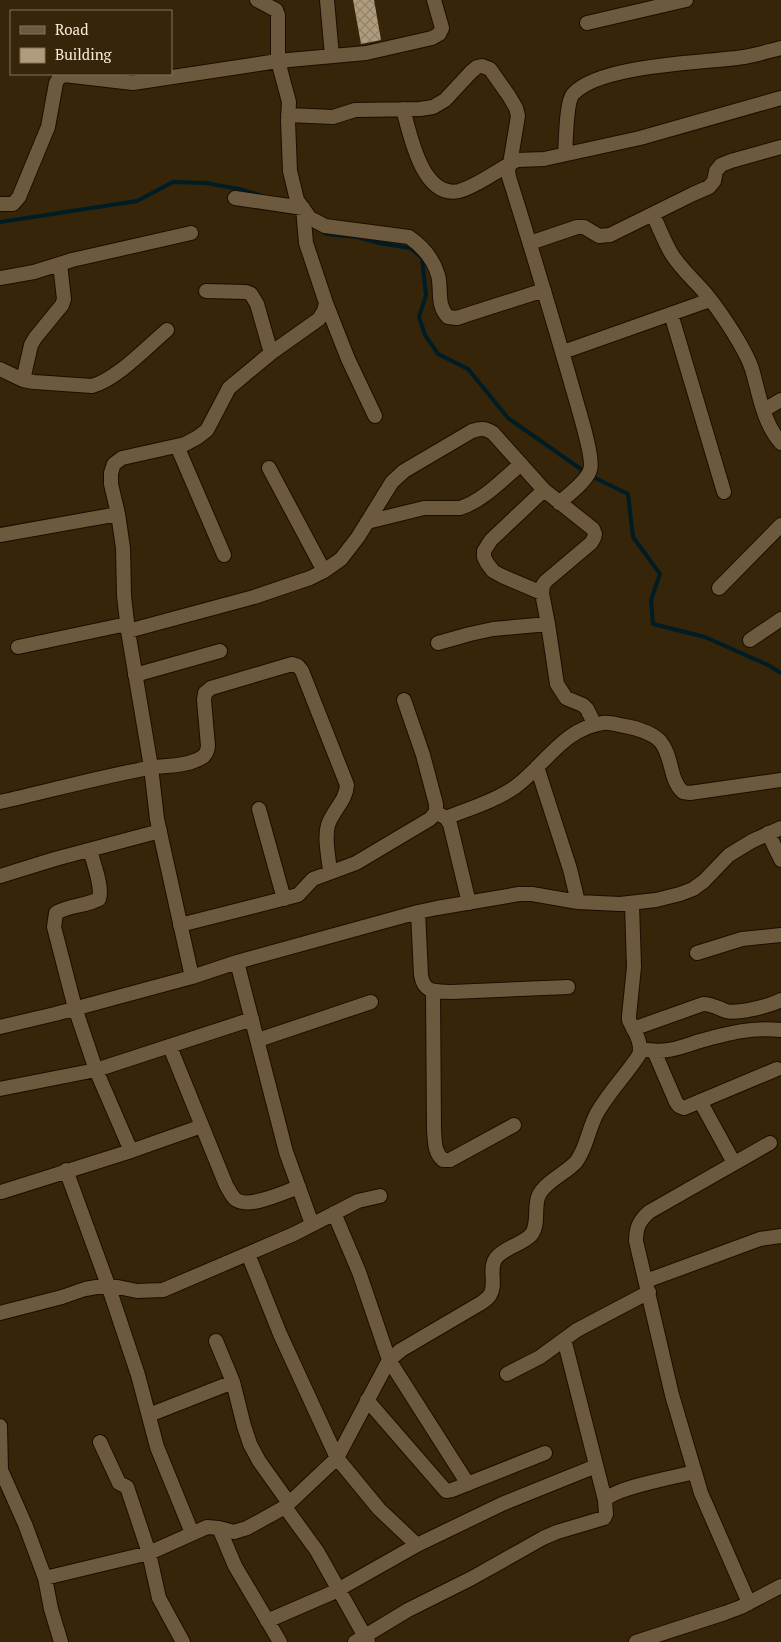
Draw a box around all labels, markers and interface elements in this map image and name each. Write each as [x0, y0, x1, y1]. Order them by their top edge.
legend [10, 10, 172, 75]
text: Road [55, 19, 88, 39]
text: Building [55, 44, 113, 64]

